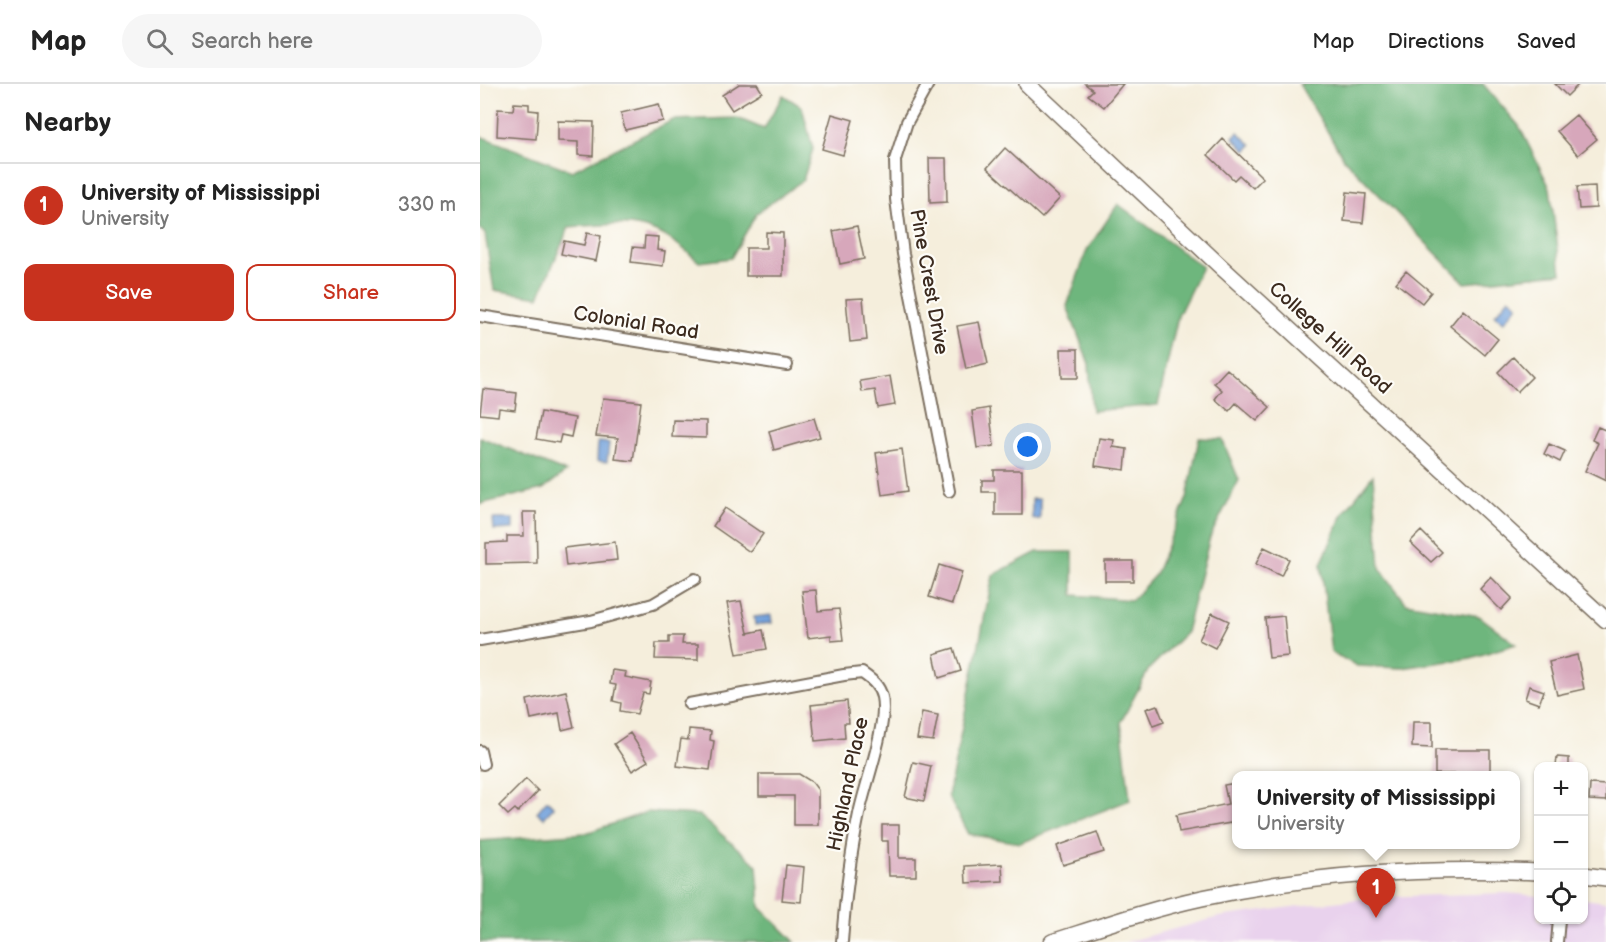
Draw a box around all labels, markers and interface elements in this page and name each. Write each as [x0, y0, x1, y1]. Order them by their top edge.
search box [122, 14, 542, 68]
text: Map [30, 25, 86, 58]
icon: search [143, 25, 176, 58]
text: Search here [191, 28, 313, 55]
text: Map [1312, 29, 1355, 54]
text: Directions [1388, 29, 1484, 54]
text: Saved [1517, 29, 1576, 54]
text: Nearby [24, 108, 111, 139]
text: University of Mississippi [81, 180, 320, 207]
text: 1 [39, 193, 48, 217]
text: 330 m [398, 193, 456, 217]
text: University [81, 207, 169, 231]
street label: Pine Crest Drive [904, 207, 954, 357]
button: Save [24, 264, 234, 321]
button: Share [246, 264, 456, 321]
street label: College Hill Road [1264, 277, 1396, 399]
street label: Colonial Road [572, 301, 700, 345]
your location [1013, 432, 1042, 461]
street label: Highland Place [822, 715, 874, 853]
map controls [1534, 762, 1588, 924]
button: + [1534, 762, 1588, 816]
popup [1232, 771, 1520, 849]
text: University of Mississippi [1256, 785, 1496, 812]
text: University [1256, 812, 1345, 836]
button: − [1534, 816, 1588, 870]
pin: 1 [1356, 868, 1396, 918]
button: locate [1534, 870, 1588, 924]

